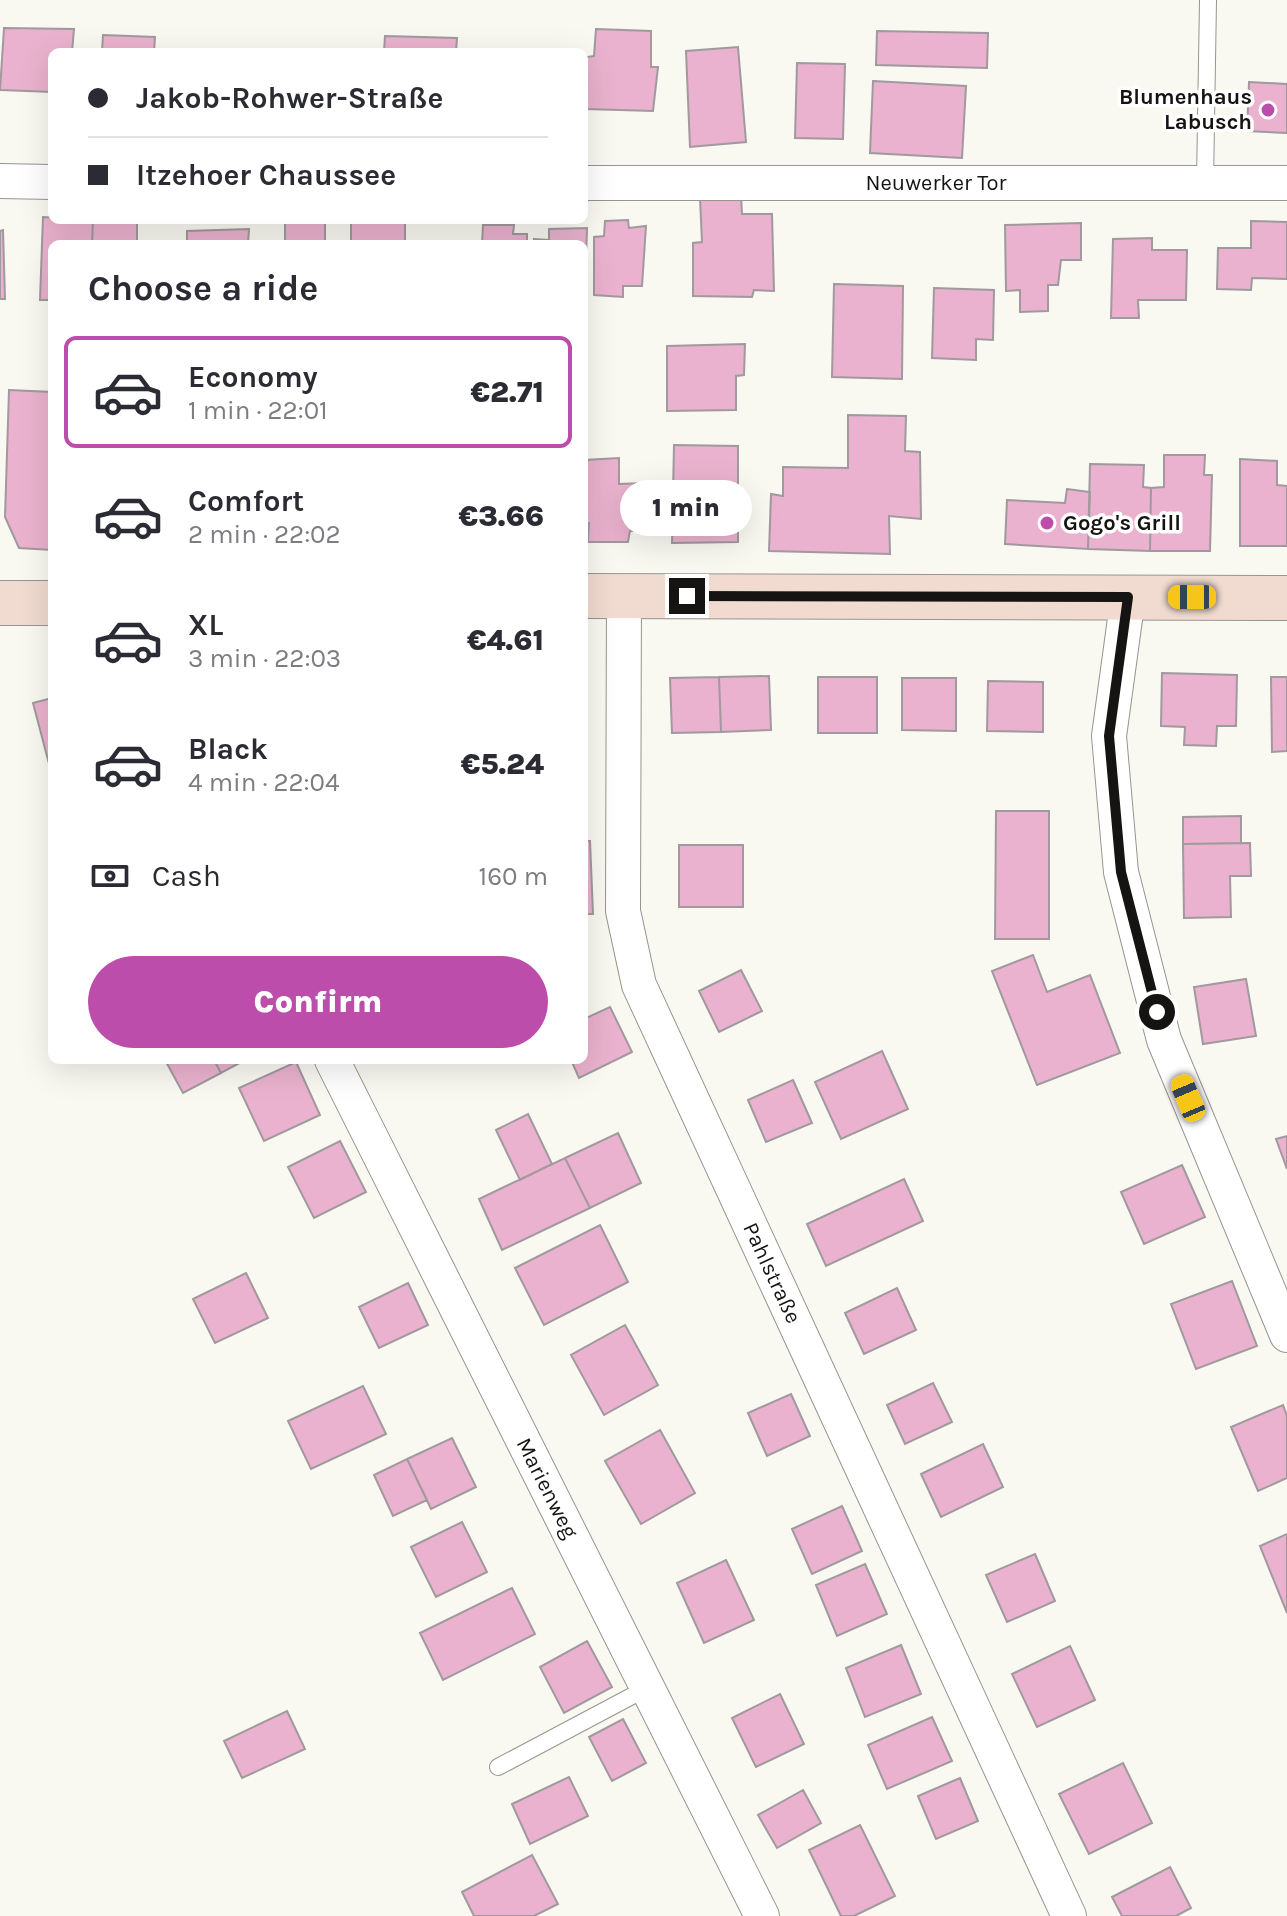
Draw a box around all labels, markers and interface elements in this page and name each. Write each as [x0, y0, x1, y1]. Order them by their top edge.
text: Jakob-Rohwer-Straße [136, 80, 443, 116]
place label: Blumenhaus Labusch [1119, 84, 1252, 135]
marker: Blumenhaus Labusch [1259, 101, 1277, 119]
text: Itzehoer Chaussee [136, 157, 396, 193]
street label: Neuwerker Tor [866, 170, 1007, 196]
text: Choose a ride [88, 267, 318, 309]
icon: car [92, 356, 164, 428]
text: Economy [188, 359, 318, 395]
text: €2.71 [470, 374, 544, 410]
text: 1 min · 22:01 [188, 395, 328, 426]
icon: car [92, 480, 164, 552]
callout: 1 min [621, 480, 753, 536]
text: Comfort [188, 483, 304, 519]
text: 1 min [652, 492, 720, 523]
text: €3.66 [459, 498, 544, 534]
place label: Gogo's Grill [1063, 510, 1181, 536]
marker: Gogo's Grill [1038, 514, 1056, 532]
text: 2 min · 22:02 [188, 519, 341, 550]
route end [669, 578, 705, 614]
car [1168, 585, 1216, 609]
icon: car [92, 604, 164, 676]
text: XL [188, 607, 223, 643]
text: €4.61 [467, 622, 544, 658]
text: 3 min · 22:03 [188, 643, 341, 674]
icon: car [92, 728, 164, 800]
text: Black [188, 731, 268, 767]
text: €5.24 [461, 746, 544, 782]
text: 4 min · 22:04 [188, 767, 340, 798]
icon: cash [88, 854, 132, 898]
text: Cash [152, 858, 221, 894]
text: 160 m [479, 861, 548, 892]
button: Confirm [88, 956, 548, 1048]
route start [1139, 994, 1175, 1030]
car [1168, 1071, 1208, 1125]
street label: Pahlstraße [737, 1218, 807, 1328]
street label: Marienweg [511, 1433, 584, 1543]

